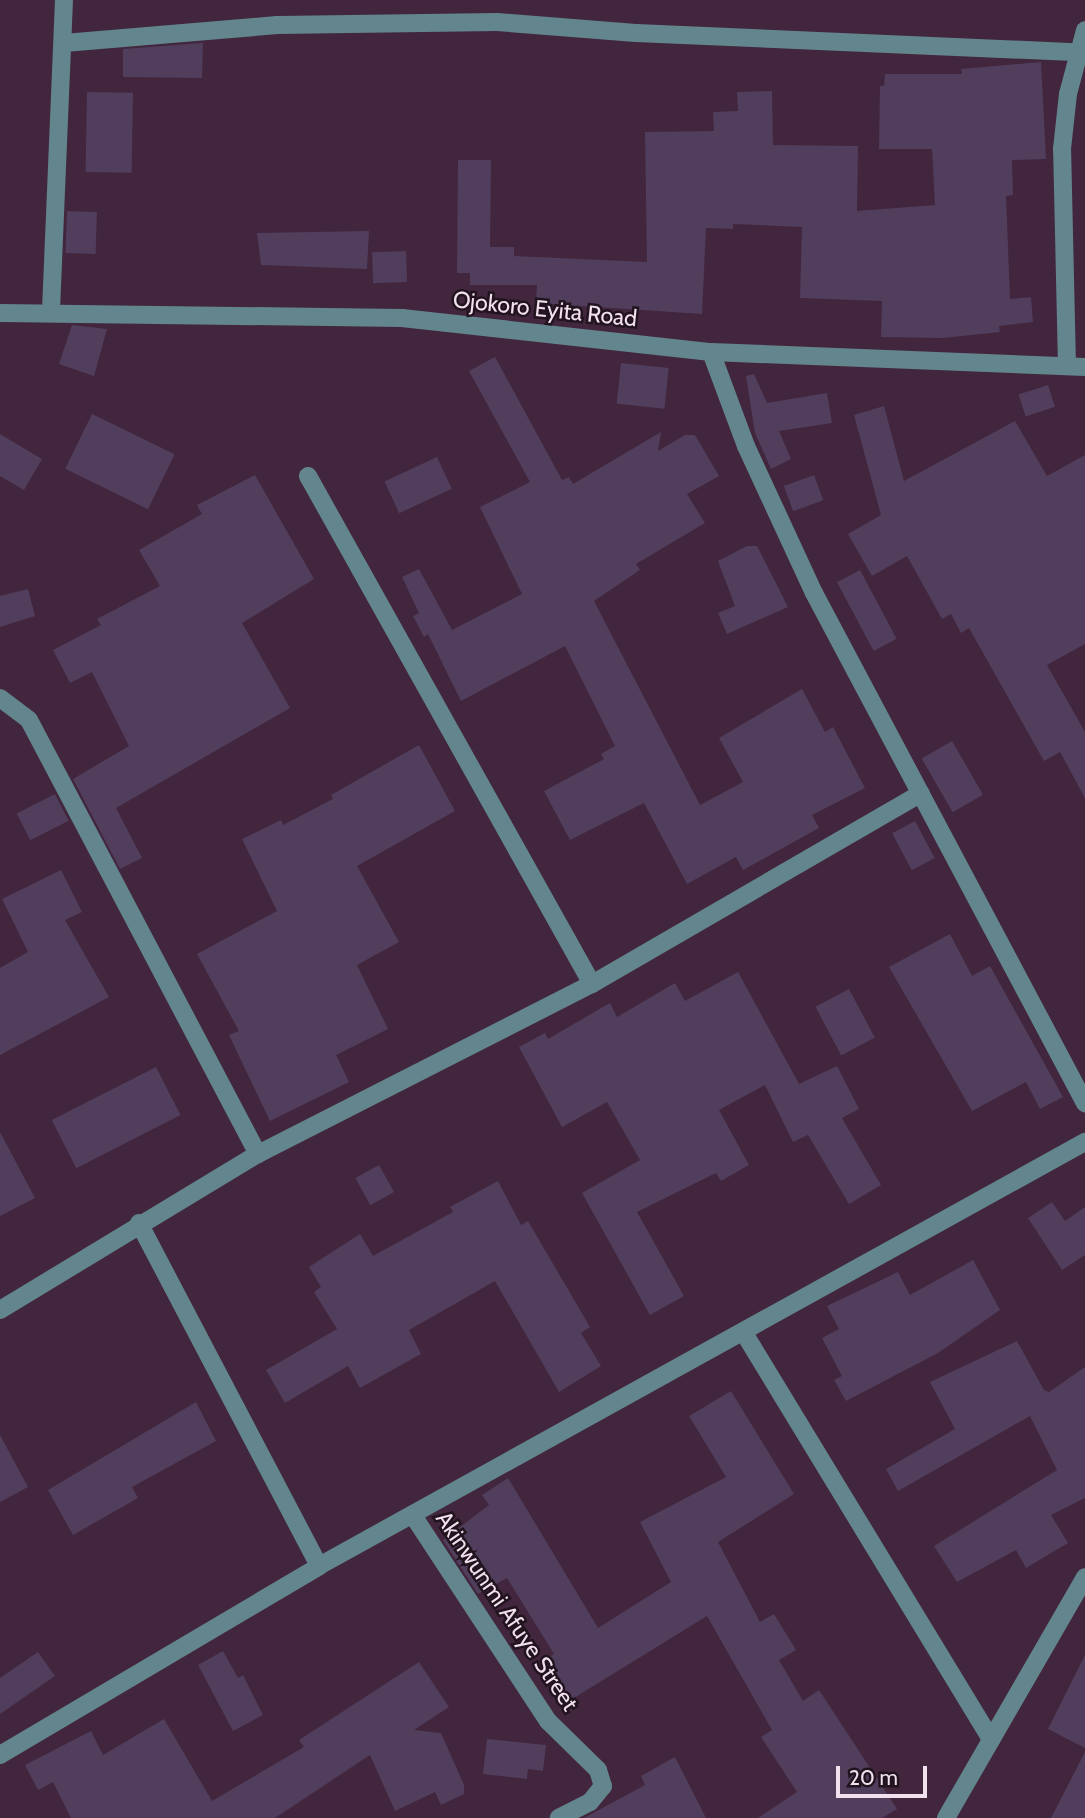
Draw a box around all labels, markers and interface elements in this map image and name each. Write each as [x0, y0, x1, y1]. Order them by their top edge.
street label: Ojokoro Eyita Road [452, 286, 638, 332]
street label: Akinwunmi Afuye Street [430, 1506, 584, 1716]
scale bar [840, 1752, 931, 1796]
text: 20 m [849, 1765, 898, 1790]

